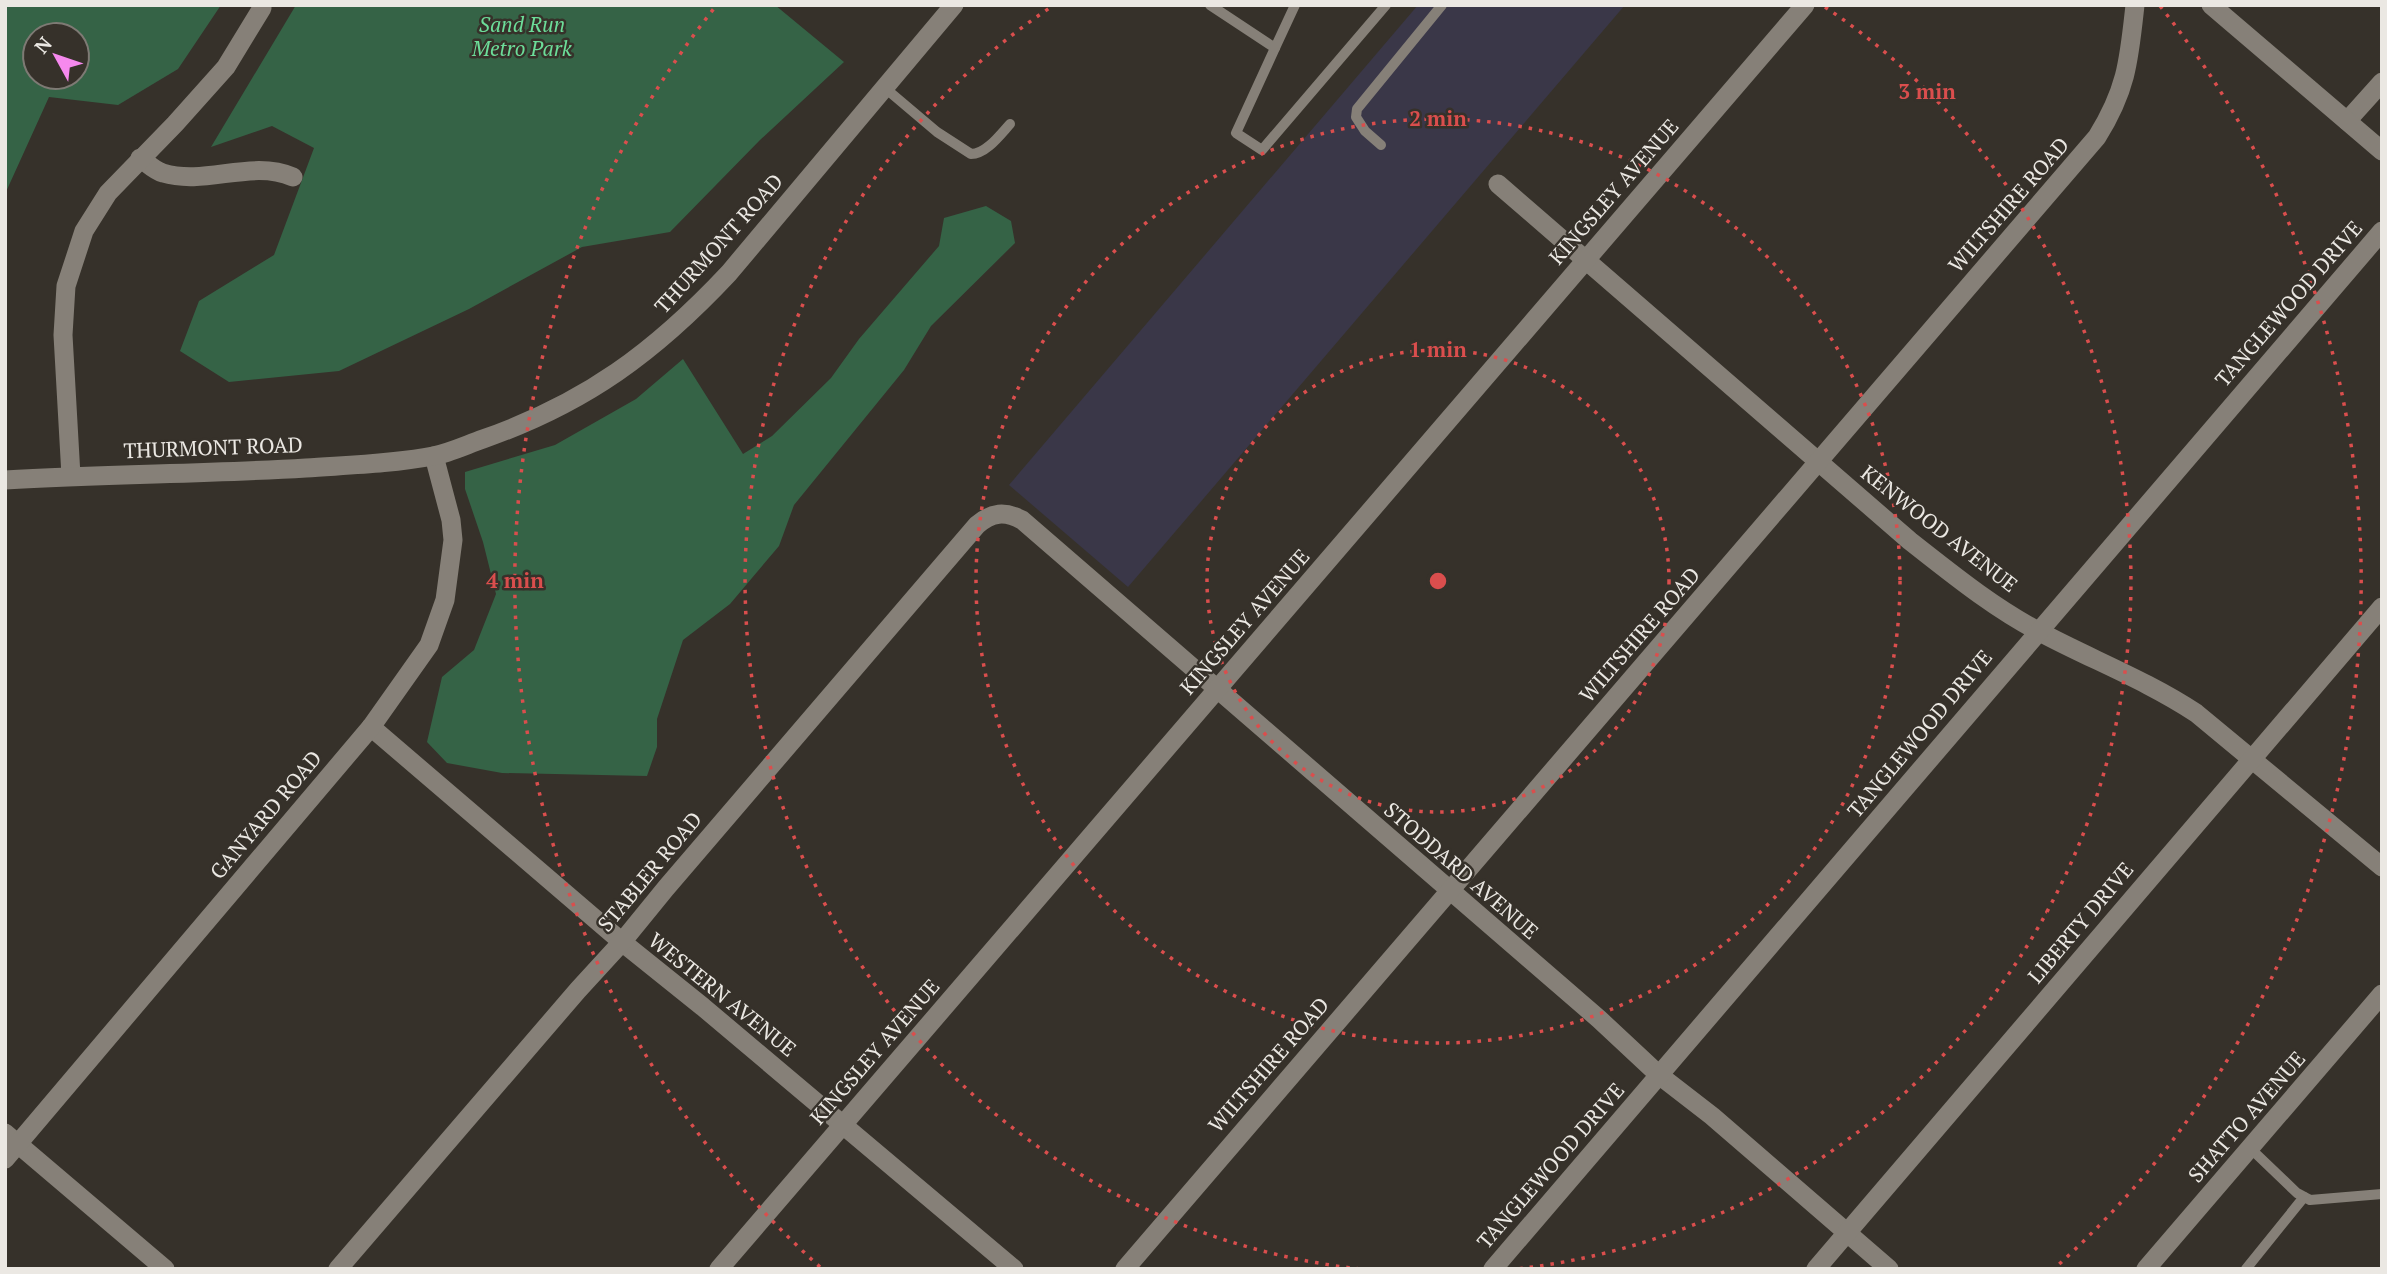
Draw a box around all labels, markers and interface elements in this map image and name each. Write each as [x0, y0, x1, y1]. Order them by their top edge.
park label: Sand Run Metro Park [471, 10, 573, 62]
north arrow [21, 21, 91, 91]
text: N [28, 31, 57, 58]
text: 3 min [1898, 77, 1956, 105]
text: 2 min [1409, 104, 1467, 132]
street label: KINGSLEY AVENUE [1542, 113, 1684, 270]
street label: WILTSHIRE ROAD [1942, 131, 2075, 278]
street label: THURMONT ROAD [648, 167, 789, 319]
street label: TANGLEWOOD DRIVE [2208, 214, 2368, 392]
text: 1 min [1409, 335, 1467, 363]
street label: THURMONT ROAD [123, 430, 303, 464]
street label: KENWOOD AVENUE [1856, 458, 2024, 598]
street label: KINGSLEY AVENUE [1173, 543, 1315, 700]
street label: WILTSHIRE ROAD [1573, 561, 1706, 708]
text: 4 min [486, 566, 544, 594]
centre of rings [1426, 569, 1450, 593]
street label: TANGLEWOOD DRIVE [1841, 643, 1998, 823]
street label: GANYARD ROAD [203, 744, 327, 885]
street label: STODDARD AVENUE [1379, 795, 1545, 945]
street label: STABLER ROAD [591, 806, 708, 937]
street label: LIBERTY DRIVE [2021, 856, 2139, 989]
street label: WESTERN AVENUE [643, 926, 802, 1062]
street label: KINGSLEY AVENUE [803, 973, 945, 1130]
street label: WILTSHIRE ROAD [1202, 991, 1335, 1138]
street label: SHATTO AVENUE [2181, 1045, 2311, 1188]
street label: TANGLEWOOD DRIVE [1470, 1076, 1630, 1254]

